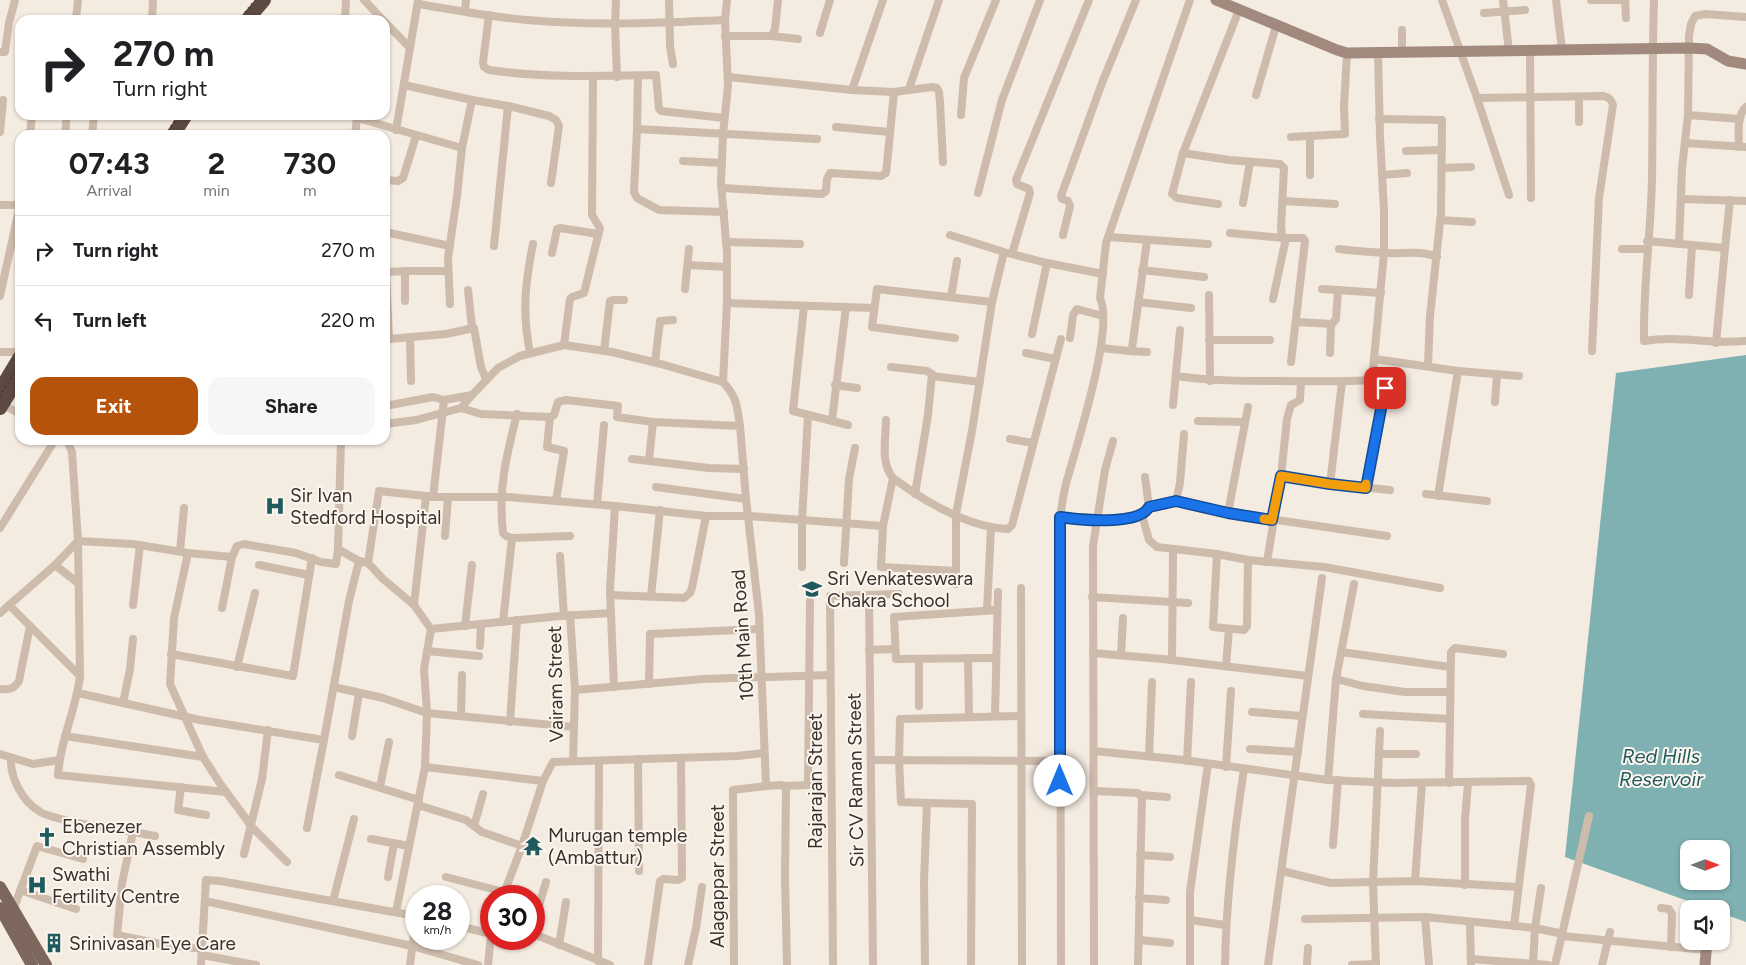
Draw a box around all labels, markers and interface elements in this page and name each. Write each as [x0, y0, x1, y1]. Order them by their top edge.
text: 270 m [113, 33, 214, 75]
icon: right [30, 35, 95, 100]
text: Turn right [113, 75, 208, 102]
text: 07:43 [69, 145, 150, 182]
text: 2 [208, 145, 225, 182]
text: 730 [283, 145, 336, 182]
text: Arrival [87, 181, 132, 200]
text: min [203, 181, 230, 200]
text: m [303, 181, 317, 200]
icon: right [30, 237, 58, 265]
text: Turn right [73, 239, 159, 262]
text: 270 m [321, 239, 375, 262]
icon: left [30, 307, 58, 335]
text: Turn left [73, 309, 147, 332]
text: 220 m [321, 309, 375, 332]
pin [1364, 367, 1406, 409]
icon: arrive [1371, 374, 1399, 402]
button: Exit [30, 377, 198, 435]
button: Share [208, 377, 375, 435]
place label: Sir Ivan Stedford Hospital [290, 484, 441, 529]
hospital icon: Sir Ivan Stedford Hospital [264, 495, 286, 517]
place label: Sri Venkateswara Chakra School [827, 567, 973, 612]
street label: 10th Main Road [726, 568, 759, 701]
school or university icon: Sri Venkateswara Chakra School [801, 578, 823, 600]
street label: Vairam Street [543, 625, 568, 743]
street label: Sir CV Raman Street [842, 692, 869, 868]
street label: Rajarajan Street [804, 713, 827, 849]
water label: Red Hills Reservoir [1619, 744, 1704, 791]
position arrow [1033, 754, 1085, 806]
street label: Alagappar Street [706, 804, 729, 948]
place label: Ebenezer Christian Assembly [62, 815, 225, 860]
place label: Murugan temple (Ambattur) [548, 824, 687, 869]
church icon: Ebenezer Christian Assembly [36, 826, 58, 848]
temple icon: Murugan temple (Ambattur) [522, 835, 544, 857]
north arrow [1680, 840, 1730, 890]
map controls [1680, 840, 1730, 950]
place label: Swathi Fertility Centre [52, 863, 180, 908]
hospital icon: Swathi Fertility Centre [26, 874, 48, 896]
speed limit sign: 30 [480, 885, 545, 950]
text: 28 [423, 896, 452, 926]
button: sound [1680, 900, 1730, 950]
text: km/h [424, 923, 451, 937]
building icon: Srinivasan Eye Care [43, 932, 65, 954]
place label: Srinivasan Eye Care [69, 932, 236, 955]

